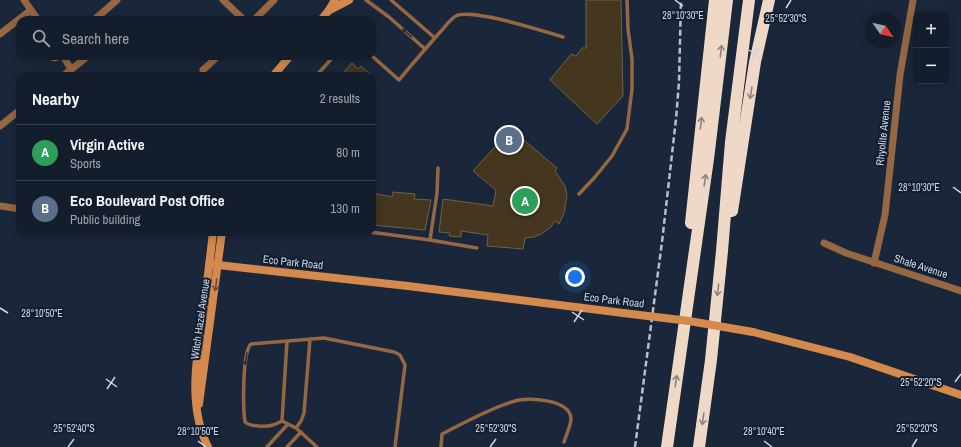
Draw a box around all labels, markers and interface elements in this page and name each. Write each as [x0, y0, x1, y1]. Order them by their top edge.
text: 28°10'30"E [662, 9, 704, 22]
text: 25°52'30"S [765, 12, 807, 25]
north arrow [865, 12, 901, 48]
map controls [913, 12, 949, 84]
button: + [913, 12, 949, 48]
search box [16, 16, 376, 60]
icon: search [30, 27, 52, 49]
text: Search here [62, 28, 129, 49]
one-way arrow [402, 28, 412, 38]
one-way arrow [717, 45, 725, 58]
button: − [913, 48, 949, 84]
one-way arrow [746, 86, 754, 99]
text: Nearby [32, 87, 79, 110]
text: 2 results [320, 90, 360, 107]
street label: Rhyolite Avenue [873, 100, 893, 166]
one-way arrow [697, 117, 705, 130]
pin: B [496, 125, 522, 155]
text: Virgin Active [70, 134, 145, 155]
text: A [41, 144, 49, 161]
text: 80 m [336, 144, 360, 161]
text: Sports [70, 155, 101, 172]
one-way arrow [701, 174, 709, 187]
text: 28°10'30"E [898, 181, 940, 194]
pin: A [512, 186, 538, 216]
text: Eco Boulevard Post Office [70, 190, 225, 211]
text: B [41, 200, 49, 217]
text: 130 m [330, 200, 360, 217]
text: Public building [70, 211, 141, 228]
street label: Shale Avenue [892, 251, 950, 281]
street label: Eco Park Road [262, 252, 324, 272]
your location [565, 267, 585, 287]
street label: Witch Hazel Avenue [187, 278, 213, 360]
one-way arrow [212, 278, 219, 291]
one-way arrow [714, 283, 722, 296]
street label: Eco Park Road [583, 289, 645, 311]
text: 28°10'50"E [21, 307, 63, 320]
one-way arrow [242, 352, 250, 365]
one-way arrow [672, 375, 680, 388]
text: 25°52'20"S [900, 376, 942, 389]
one-way arrow [699, 412, 707, 425]
text: 25°52'40"S [53, 422, 95, 435]
text: 25°52'30"S [475, 422, 517, 435]
text: 25°52'20"S [896, 422, 938, 435]
text: 28°10'50"E [177, 425, 219, 438]
text: 28°10'40"E [743, 425, 785, 438]

